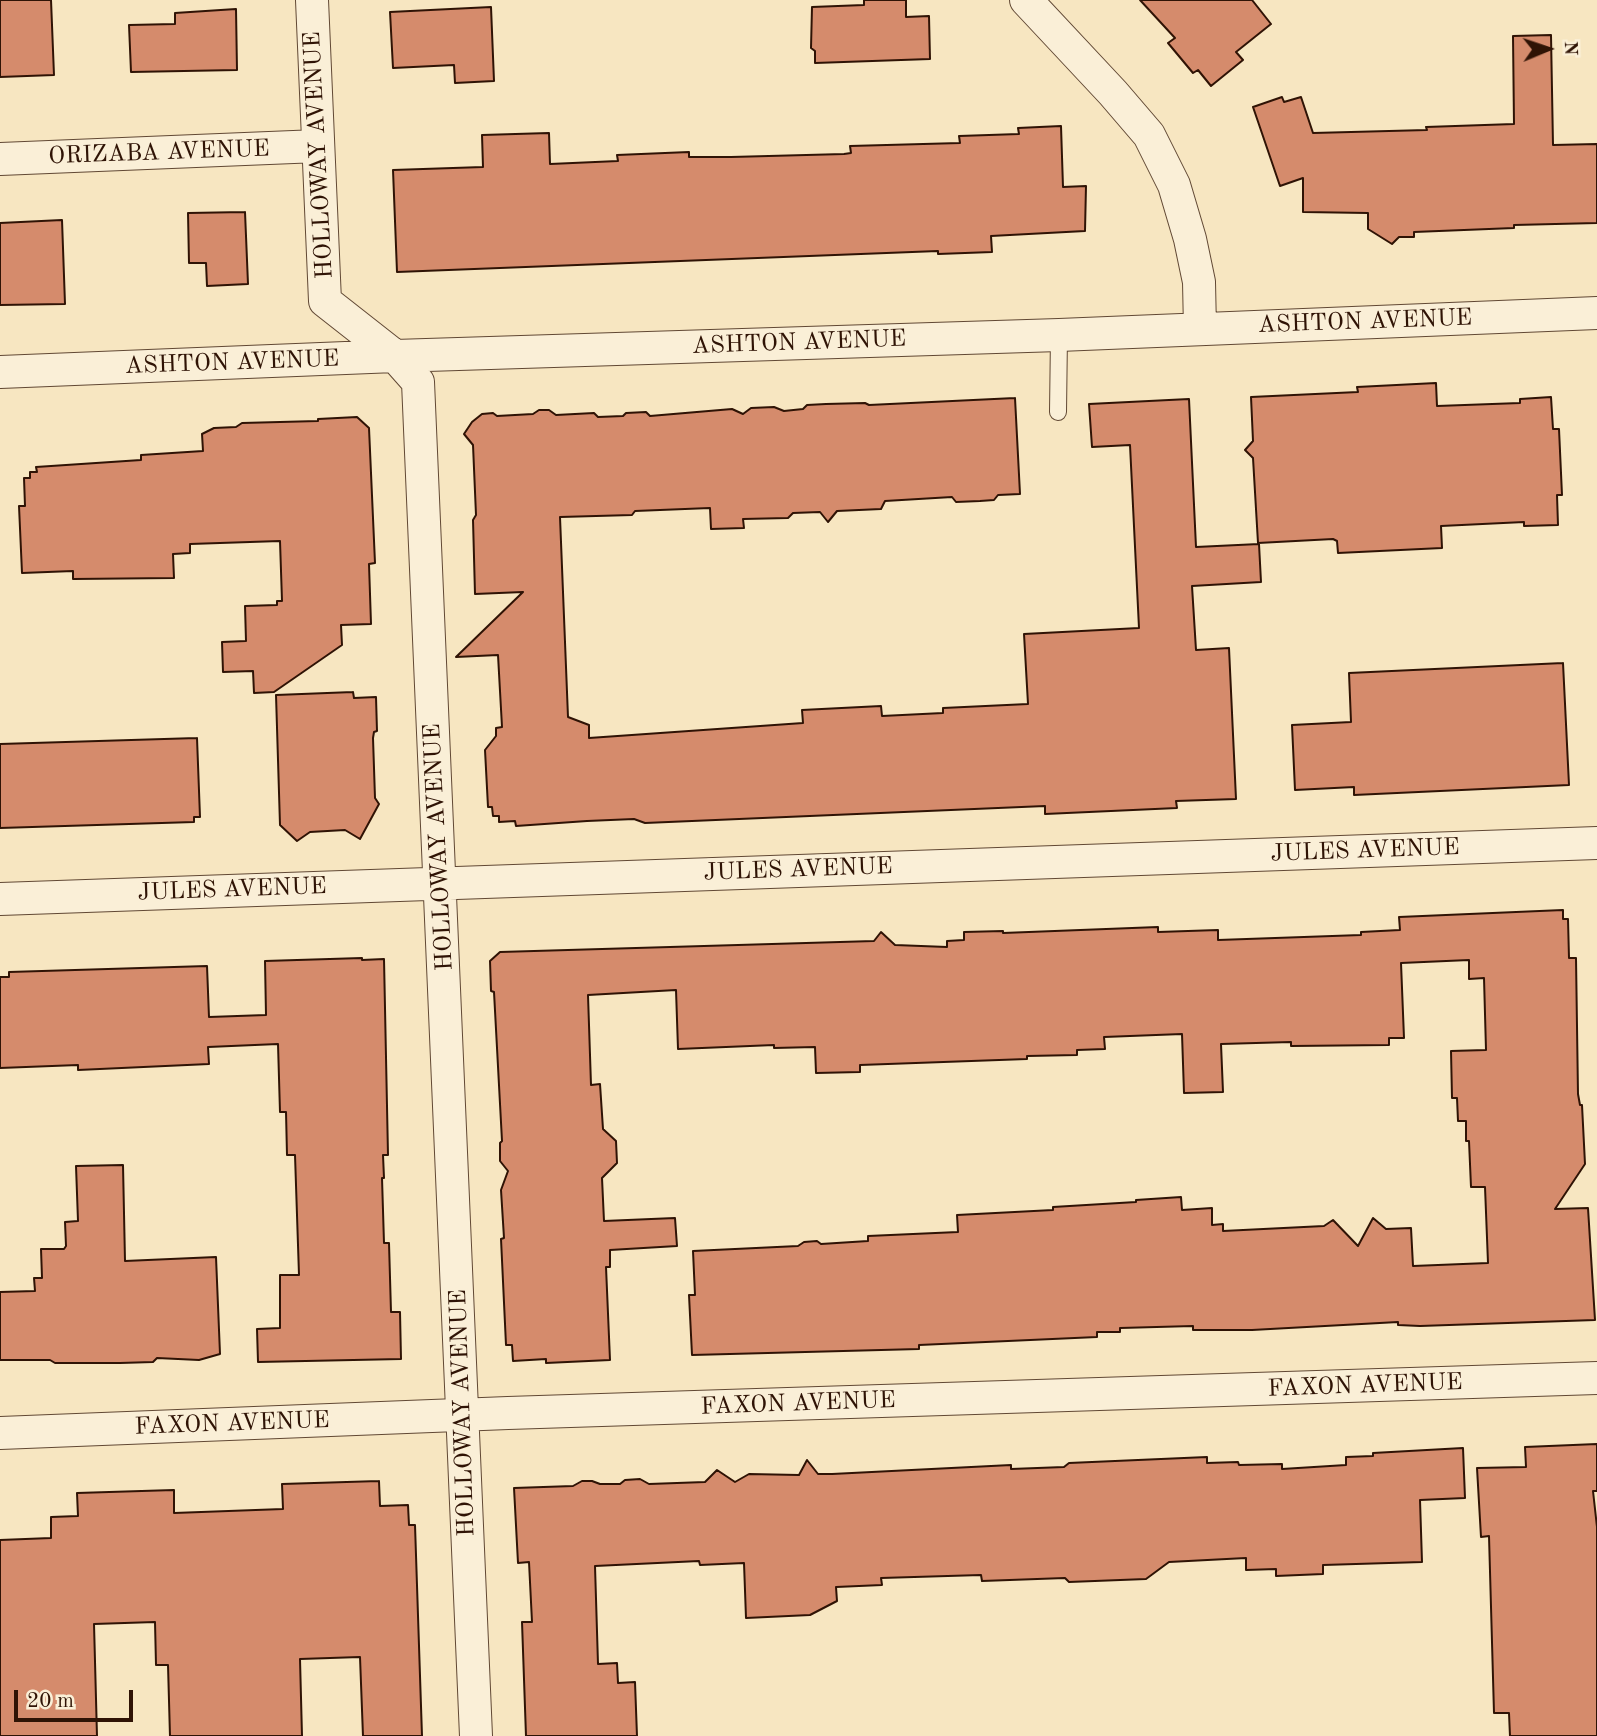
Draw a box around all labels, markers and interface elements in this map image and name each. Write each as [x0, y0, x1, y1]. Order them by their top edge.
north arrow [1513, 14, 1583, 84]
street label: HOLLOWAY AVENUE [298, 31, 340, 279]
text: N [1560, 41, 1579, 56]
street label: ORIZABA AVENUE [48, 135, 270, 171]
street label: ASHTON AVENUE [1257, 304, 1473, 340]
street label: ASHTON AVENUE [691, 325, 907, 361]
street label: ASHTON AVENUE [124, 345, 340, 381]
street label: HOLLOWAY AVENUE [418, 723, 460, 971]
street label: JULES AVENUE [1270, 833, 1460, 869]
street label: JULES AVENUE [703, 852, 893, 888]
street label: JULES AVENUE [137, 872, 327, 908]
street label: HOLLOWAY AVENUE [444, 1289, 482, 1537]
street label: FAXON AVENUE [1267, 1368, 1463, 1404]
street label: FAXON AVENUE [700, 1386, 896, 1422]
street label: FAXON AVENUE [134, 1406, 330, 1442]
scale bar [18, 1676, 136, 1720]
text: 20 m [27, 1691, 74, 1712]

